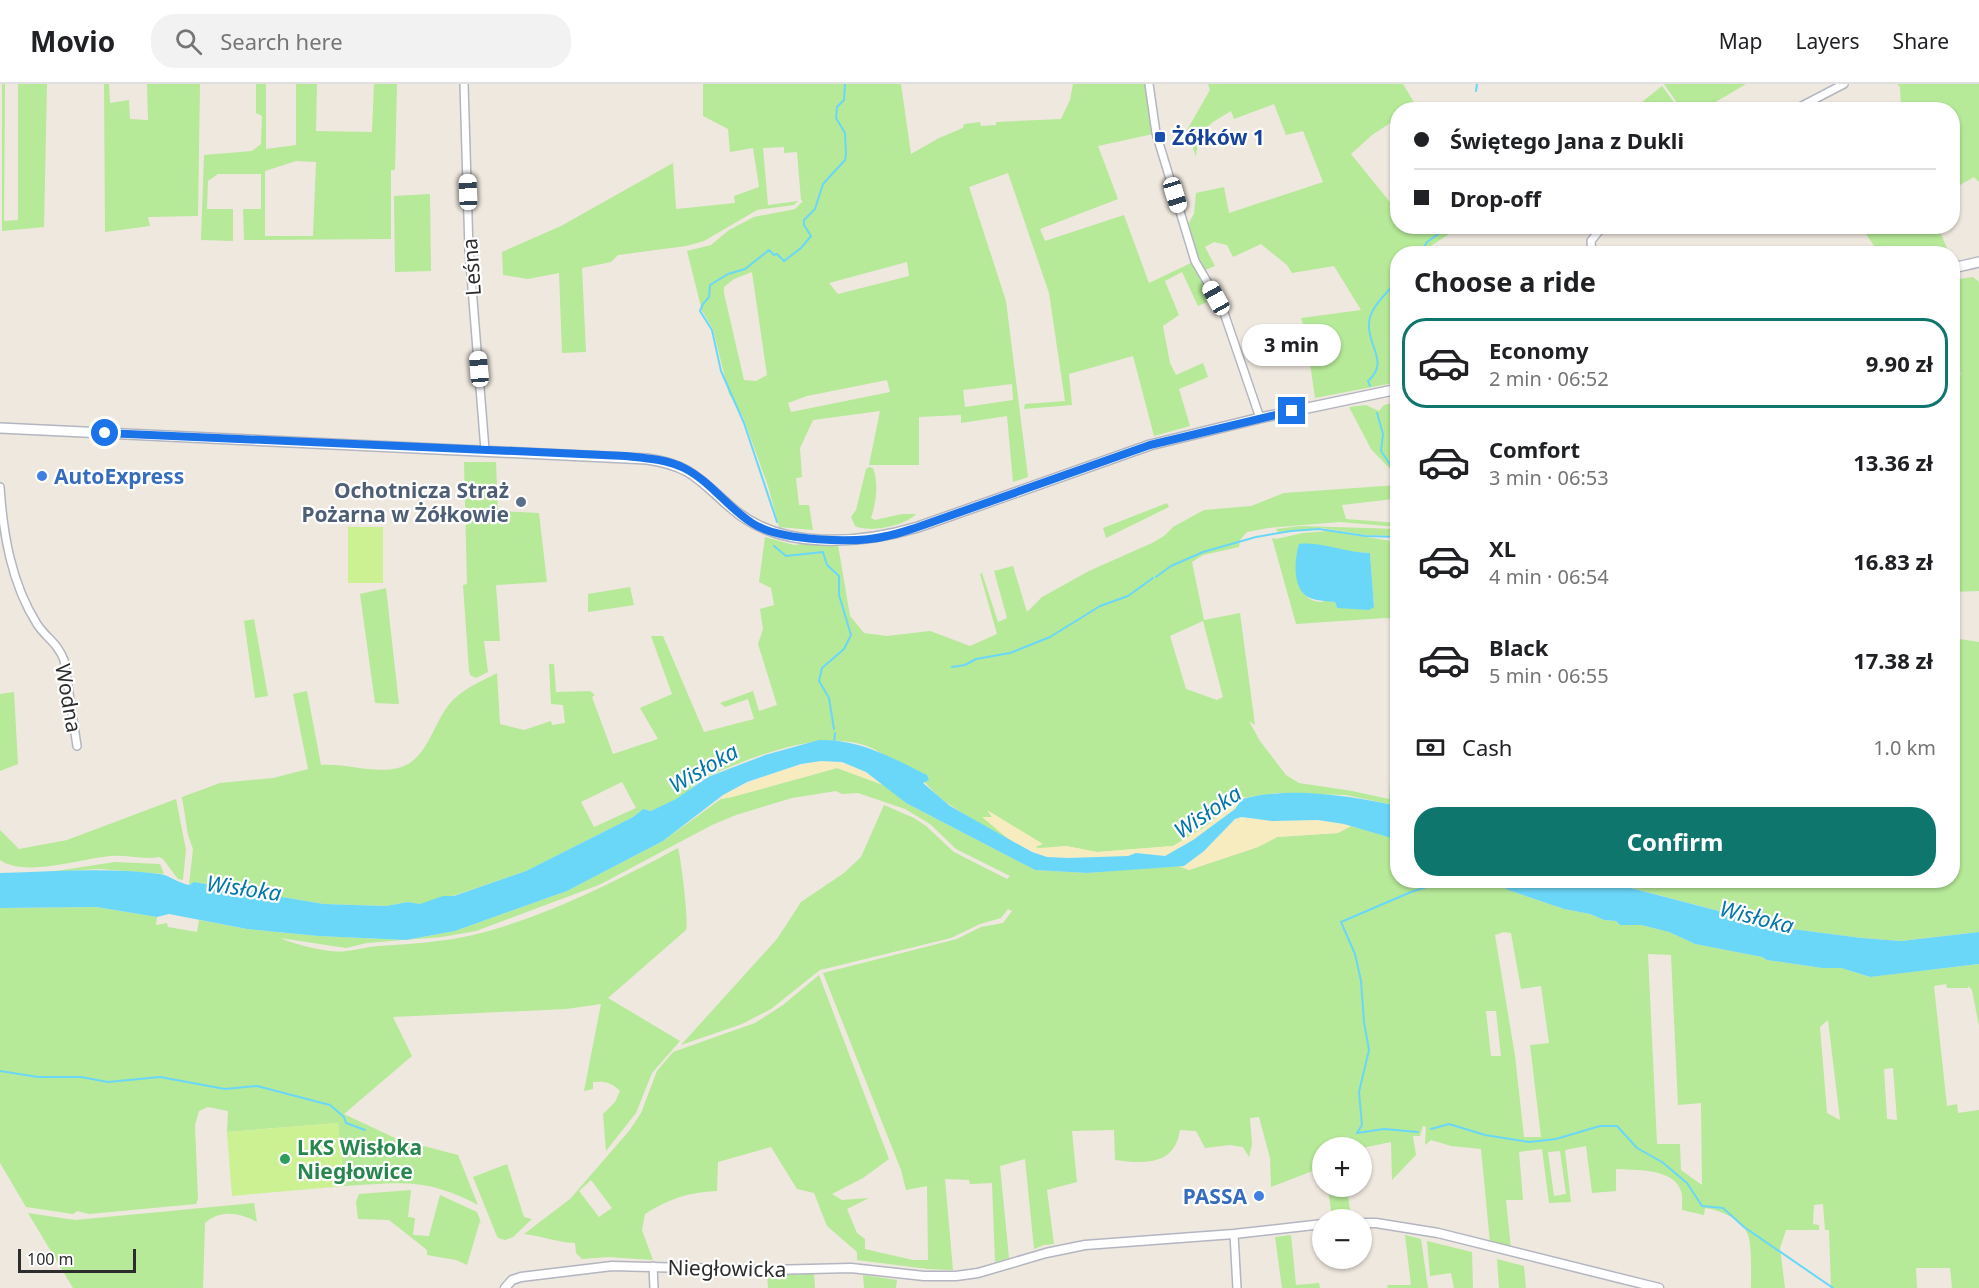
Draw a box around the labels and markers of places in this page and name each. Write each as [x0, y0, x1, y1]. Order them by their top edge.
place label: Żółków 1 [1172, 123, 1265, 151]
marker: Żółków 1 [1153, 130, 1167, 144]
place label: AutoExpress [54, 462, 184, 490]
marker: AutoExpress [35, 469, 49, 483]
place label: Ochotnicza Straż Pożarna w Żółkowie [301, 476, 509, 528]
marker: Ochotnicza Straż Pożarna w Żółkowie [514, 495, 528, 509]
place label: LKS Wisłoka Niegłowice [297, 1133, 422, 1185]
marker: LKS Wisłoka Niegłowice [278, 1152, 292, 1166]
place label: PASSA [1183, 1182, 1247, 1210]
marker: PASSA [1252, 1189, 1266, 1203]

